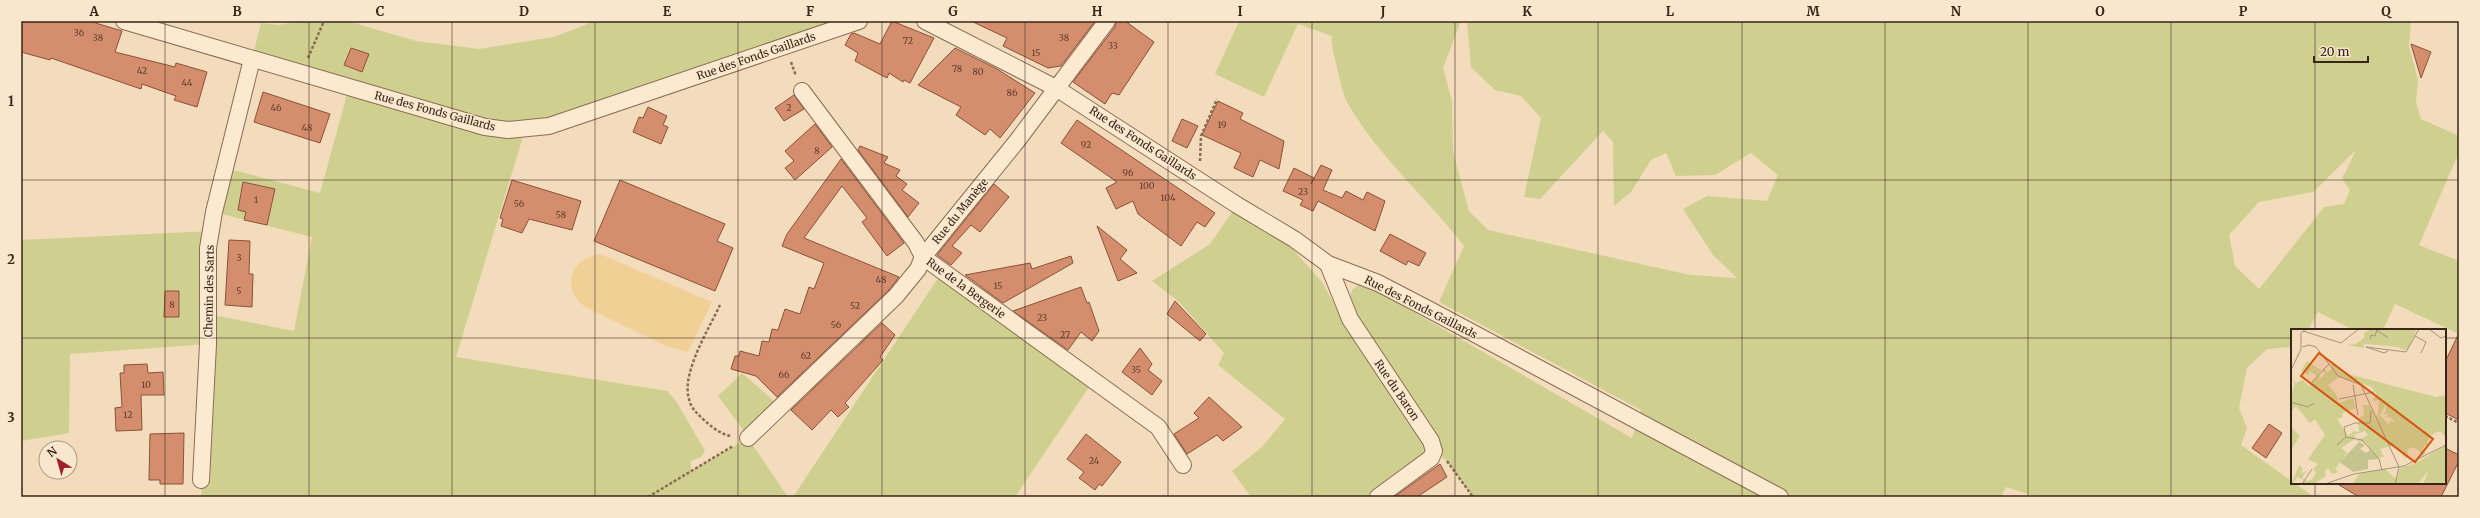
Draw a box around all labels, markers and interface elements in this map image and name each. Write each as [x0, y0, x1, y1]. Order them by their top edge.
text: A [88, 3, 99, 20]
text: B [232, 3, 242, 20]
text: C [376, 3, 385, 20]
text: D [519, 3, 529, 20]
text: E [663, 3, 672, 20]
text: F [806, 3, 814, 20]
text: G [948, 3, 958, 20]
text: H [1092, 3, 1103, 20]
text: I [1237, 3, 1243, 20]
text: J [1379, 3, 1386, 20]
text: K [1522, 3, 1532, 20]
text: L [1666, 3, 1675, 20]
text: M [1806, 3, 1820, 20]
text: N [1951, 3, 1962, 20]
text: O [2095, 3, 2105, 20]
text: P [2239, 3, 2248, 20]
text: Q [2381, 3, 2392, 20]
house number: 36 [74, 27, 85, 38]
street label: Rue des Fonds Gaillards [695, 29, 817, 83]
house number: 38 [93, 32, 103, 43]
house number: 38 [1059, 32, 1069, 43]
house number: 72 [903, 35, 913, 46]
scale bar [2314, 38, 2368, 64]
house number: 33 [1108, 40, 1118, 51]
text: 20 m [2320, 44, 2349, 59]
house number: 15 [1031, 47, 1041, 58]
house number: 78 [952, 63, 962, 74]
house number: 42 [137, 65, 147, 76]
house number: 80 [972, 66, 984, 77]
house number: 44 [181, 77, 193, 88]
house number: 86 [1007, 87, 1018, 98]
street label: Rue des Fonds Gaillards [373, 88, 497, 134]
text: 1 [8, 93, 14, 110]
house number: 46 [271, 102, 282, 113]
house number: 2 [786, 102, 792, 113]
street label: Rue des Fonds Gaillards [1087, 103, 1199, 183]
house number: 19 [1217, 119, 1227, 130]
house number: 48 [302, 122, 312, 133]
house number: 92 [1081, 139, 1091, 150]
house number: 8 [814, 145, 820, 156]
house number: 96 [1123, 167, 1134, 178]
street label: Rue du Manège [929, 175, 991, 247]
house number: 100 [1139, 180, 1155, 191]
house number: 23 [1298, 186, 1308, 197]
house number: 104 [1161, 192, 1176, 203]
house number: 1 [254, 194, 258, 205]
house number: 56 [514, 198, 525, 209]
house number: 58 [556, 209, 566, 220]
street label: Chemin des Sarts [201, 245, 217, 337]
text: 2 [7, 251, 15, 268]
house number: 3 [236, 252, 242, 263]
street label: Rue de la Bergerie [924, 255, 1008, 322]
street label: Rue des Fonds Gaillards [1362, 272, 1480, 342]
house number: 48 [876, 274, 886, 285]
house number: 15 [993, 280, 1003, 291]
house number: 5 [236, 285, 242, 296]
house number: 8 [169, 299, 175, 310]
house number: 52 [850, 300, 860, 311]
house number: 23 [1037, 312, 1047, 323]
house number: 56 [831, 319, 842, 330]
house number: 27 [1060, 329, 1070, 340]
inset map [2291, 329, 2446, 484]
house number: 62 [801, 350, 811, 361]
street label: Rue du Baron [1371, 357, 1423, 424]
house number: 35 [1131, 364, 1141, 375]
house number: 66 [779, 369, 790, 380]
house number: 10 [141, 379, 151, 390]
text: 3 [7, 409, 15, 426]
house number: 12 [123, 409, 133, 420]
north arrow [38, 440, 78, 480]
text: N [44, 444, 60, 460]
house number: 24 [1089, 455, 1100, 466]

